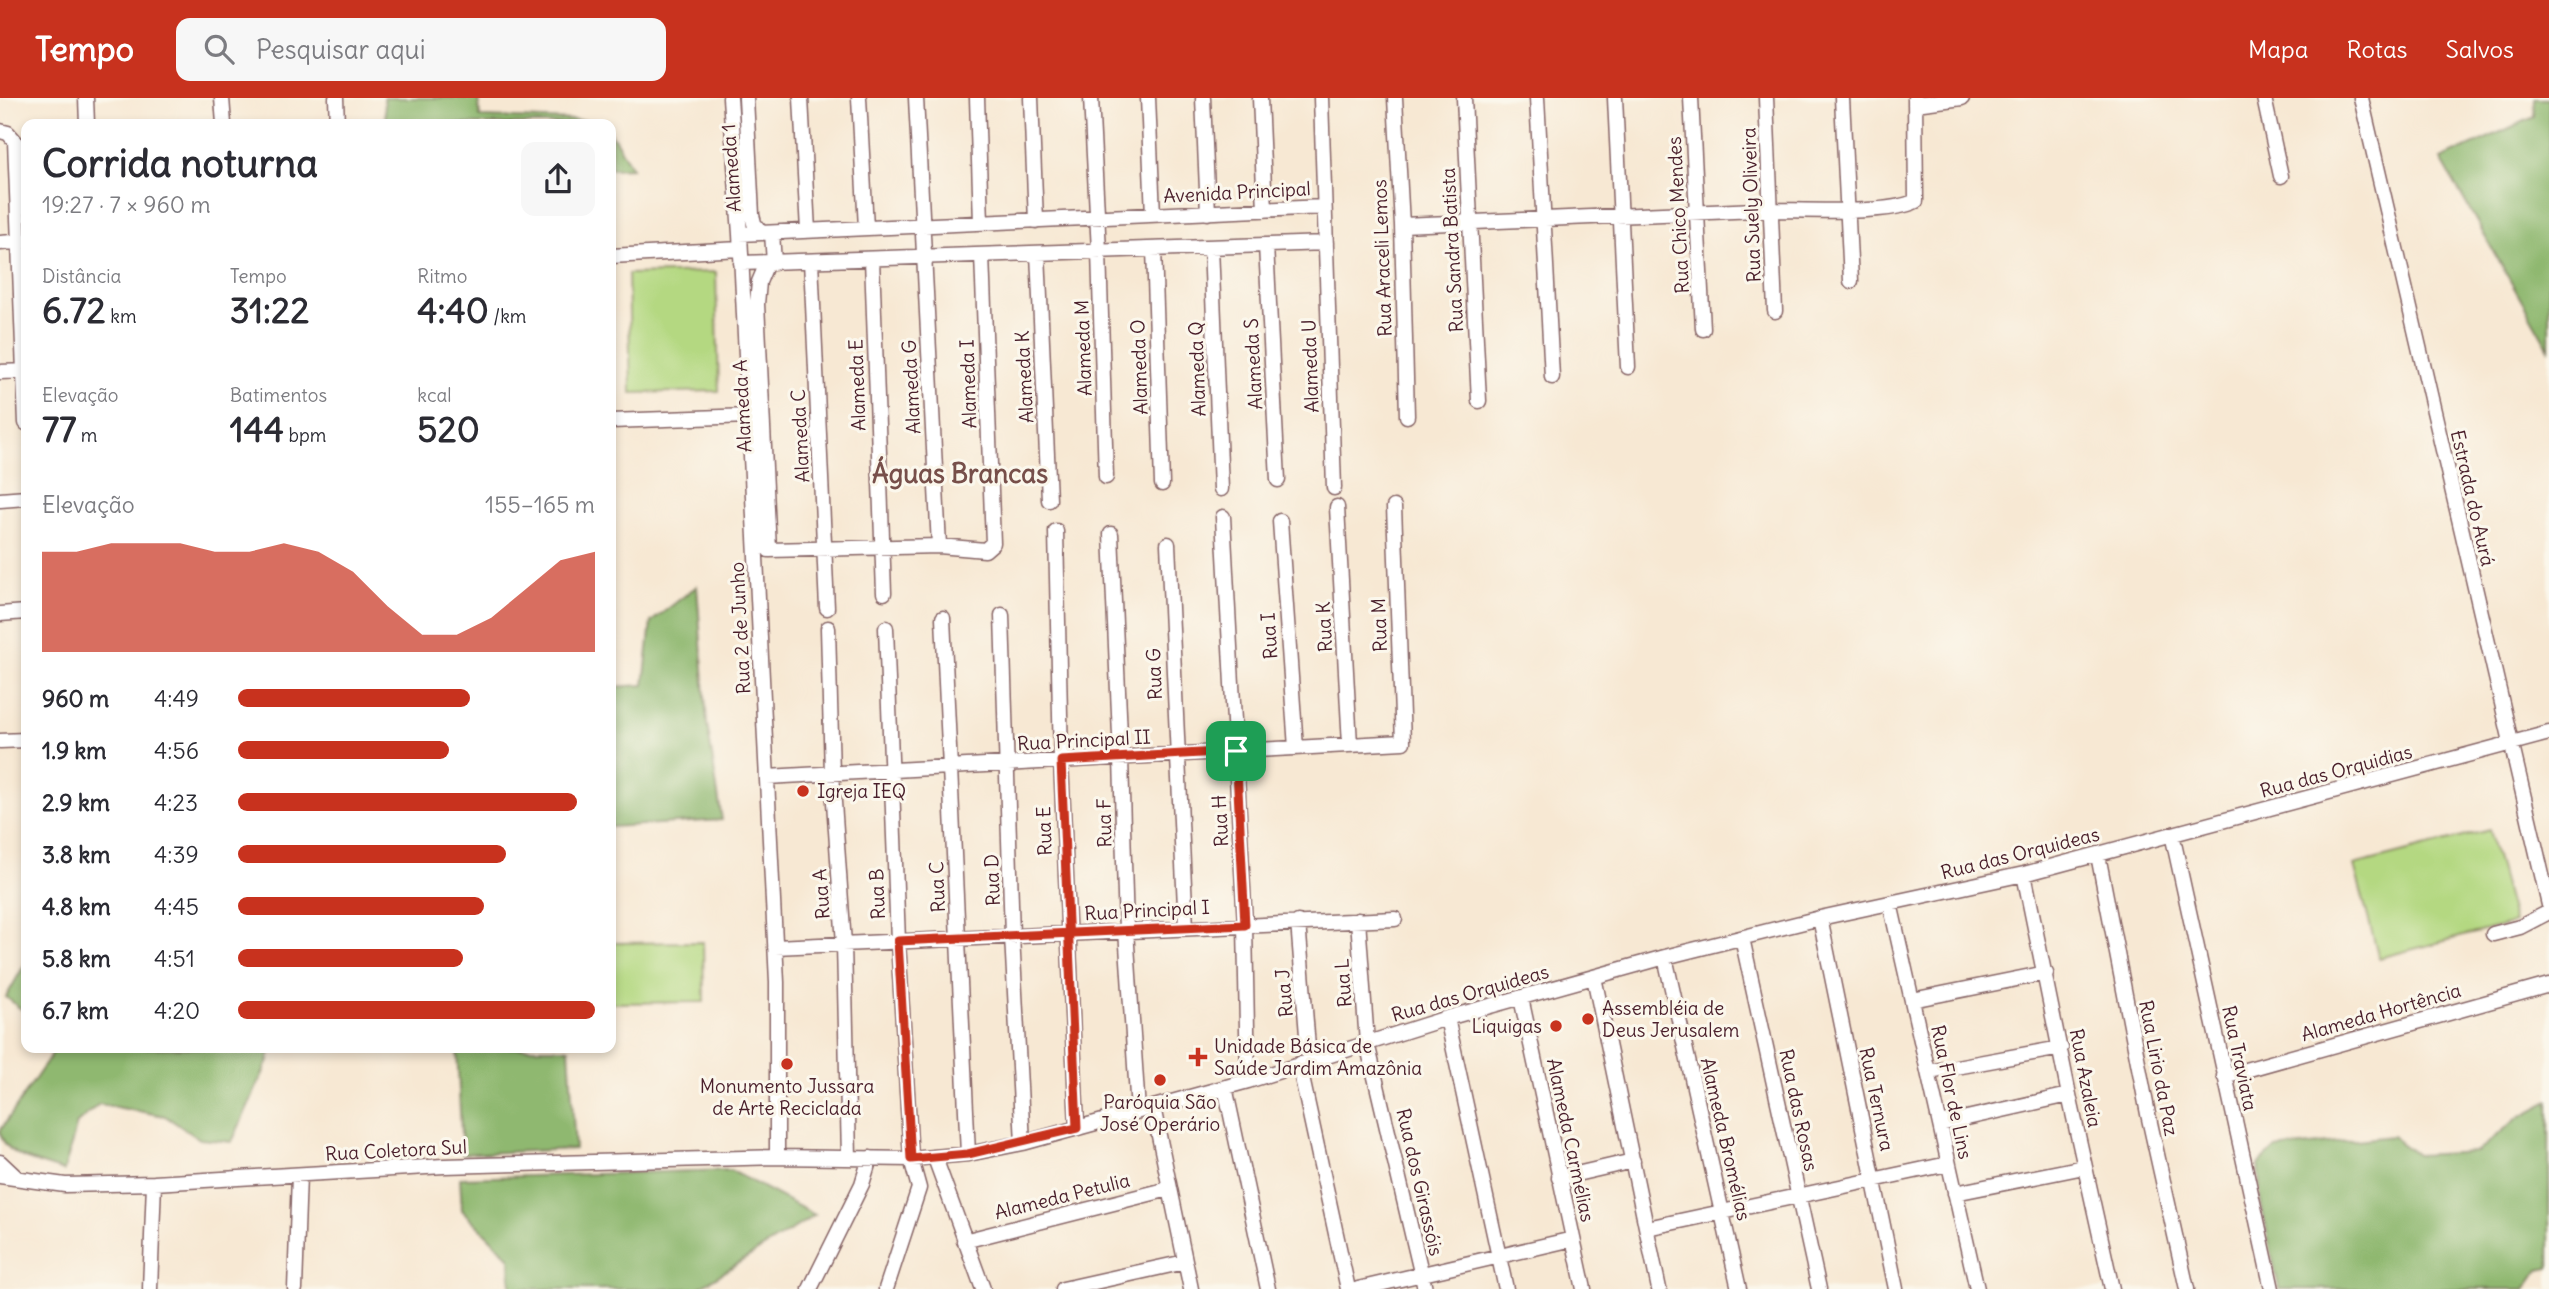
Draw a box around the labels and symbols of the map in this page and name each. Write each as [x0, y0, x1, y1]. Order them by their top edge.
street label: Alameda 1 [716, 123, 746, 213]
street label: Rua Suely Oliveira [1736, 127, 1766, 283]
street label: Rua Chico Mendes [1662, 136, 1694, 294]
street label: Rua Sandra Batista [1436, 167, 1468, 333]
street label: Avenida Principal [1163, 176, 1311, 208]
street label: Rua Araceli Lemos [1367, 179, 1397, 337]
street label: Alameda M [1069, 300, 1097, 396]
street label: Alameda S [1239, 318, 1267, 410]
street label: Alameda O [1125, 319, 1153, 415]
street label: Alameda U [1296, 319, 1324, 413]
street label: Alameda Q [1183, 321, 1211, 417]
street label: Alameda K [1010, 330, 1038, 424]
street label: Alameda E [843, 339, 871, 431]
street label: Alameda G [897, 339, 925, 435]
street label: Alameda I [954, 339, 982, 429]
street label: Alameda A [728, 359, 756, 453]
street label: Alameda C [786, 389, 814, 483]
street label: Estrada do Aurá [2446, 428, 2500, 569]
district label: Águas Brancas [872, 456, 1048, 490]
street label: Rua 2 de Junho [725, 561, 755, 695]
street label: Rua M [1366, 598, 1392, 652]
street label: Rua K [1311, 601, 1337, 653]
street label: Rua I [1255, 612, 1283, 660]
street label: Rua G [1141, 648, 1167, 700]
pin [1206, 721, 1266, 781]
street label: Rua Principal II [1017, 725, 1151, 755]
street label: Rua das Orquidias [2257, 739, 2415, 803]
place label: Igreja IEQ [817, 779, 906, 803]
marker: Igreja IEQ [795, 783, 811, 799]
street label: Rua H [1207, 794, 1233, 848]
street label: Rua F [1092, 798, 1116, 848]
street label: Rua E [1031, 806, 1057, 856]
street label: Rua das Orquideas [1938, 822, 2102, 884]
street label: Rua D [979, 854, 1005, 906]
street label: Rua C [924, 861, 950, 913]
street label: Rua A [807, 868, 835, 920]
street label: Rua B [864, 868, 890, 920]
street label: Rua Principal I [1084, 895, 1210, 925]
street label: Rua L [1329, 958, 1357, 1008]
street label: Rua das Orquideas [1389, 959, 1551, 1027]
street label: Rua J [1270, 968, 1298, 1018]
street label: Alameda Hortência [2298, 978, 2464, 1046]
place label: Assembléia de Deus Jerusalem [1602, 996, 1739, 1042]
street label: Rua Lirio da Paz [2134, 998, 2184, 1138]
street label: Rua Traviata [2217, 1003, 2263, 1113]
marker: Assembléia de Deus Jerusalem [1580, 1011, 1596, 1027]
place label: Liquigas [1471, 1014, 1542, 1038]
marker: Liquigas [1548, 1018, 1564, 1034]
street label: Rua Flor de Lins [1926, 1023, 1978, 1161]
street label: Rua Azaleia [2065, 1027, 2107, 1129]
place label: Unidade Básica de Saúde Jardim Amazônia [1214, 1034, 1422, 1080]
street label: Rua Ternura [1854, 1045, 1900, 1153]
marker: Unidade Básica de Saúde Jardim Amazônia [1188, 1047, 1208, 1067]
street label: Rua das Rosas [1774, 1047, 1824, 1173]
street label: Alameda Bromélias [1696, 1055, 1756, 1223]
marker: Monumento Jussara de Arte Reciclada [779, 1056, 795, 1072]
street label: Alameda Carmélias [1542, 1056, 1600, 1224]
marker: Paróquia São José Operário [1152, 1072, 1168, 1088]
place label: Monumento Jussara de Arte Reciclada [700, 1074, 874, 1120]
place label: Paróquia São José Operário [1100, 1090, 1220, 1136]
street label: Rua dos Girassóis [1391, 1106, 1449, 1258]
street label: Rua Coletora Sul [325, 1134, 467, 1166]
street label: Alameda Petulia [992, 1168, 1132, 1224]

